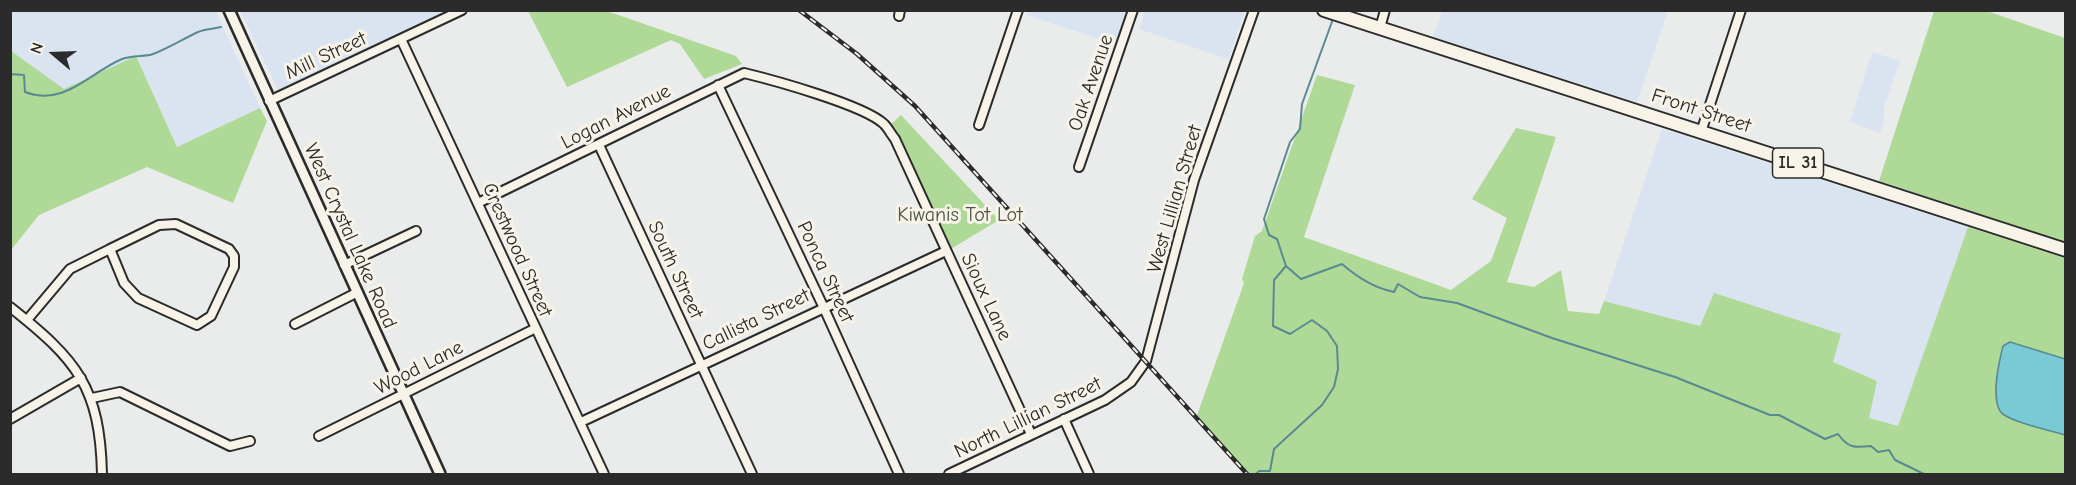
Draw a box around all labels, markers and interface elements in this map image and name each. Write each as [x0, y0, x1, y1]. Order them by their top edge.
north arrow [24, 24, 84, 84]
street label: Mill Street [282, 27, 370, 85]
street label: Oak Avenue [1063, 32, 1119, 134]
text: N [27, 40, 47, 56]
street label: Logan Avenue [557, 79, 675, 155]
street label: Front Street [1648, 84, 1754, 138]
street label: West Lillian Street [1142, 122, 1208, 276]
street label: West Crystal Lake Road [298, 140, 402, 332]
road number: IL 31 [1772, 148, 1824, 178]
street label: Crestwood Street [477, 179, 557, 321]
park label: Kiwanis Tot Lot [897, 203, 1023, 227]
street label: South Street [642, 217, 708, 323]
street label: Ponca Street [791, 218, 859, 326]
street label: Sioux Lane [955, 250, 1017, 344]
street label: Callista Street [698, 284, 814, 356]
street label: Wood Lane [371, 336, 467, 400]
street label: North Lillian Street [950, 372, 1106, 464]

